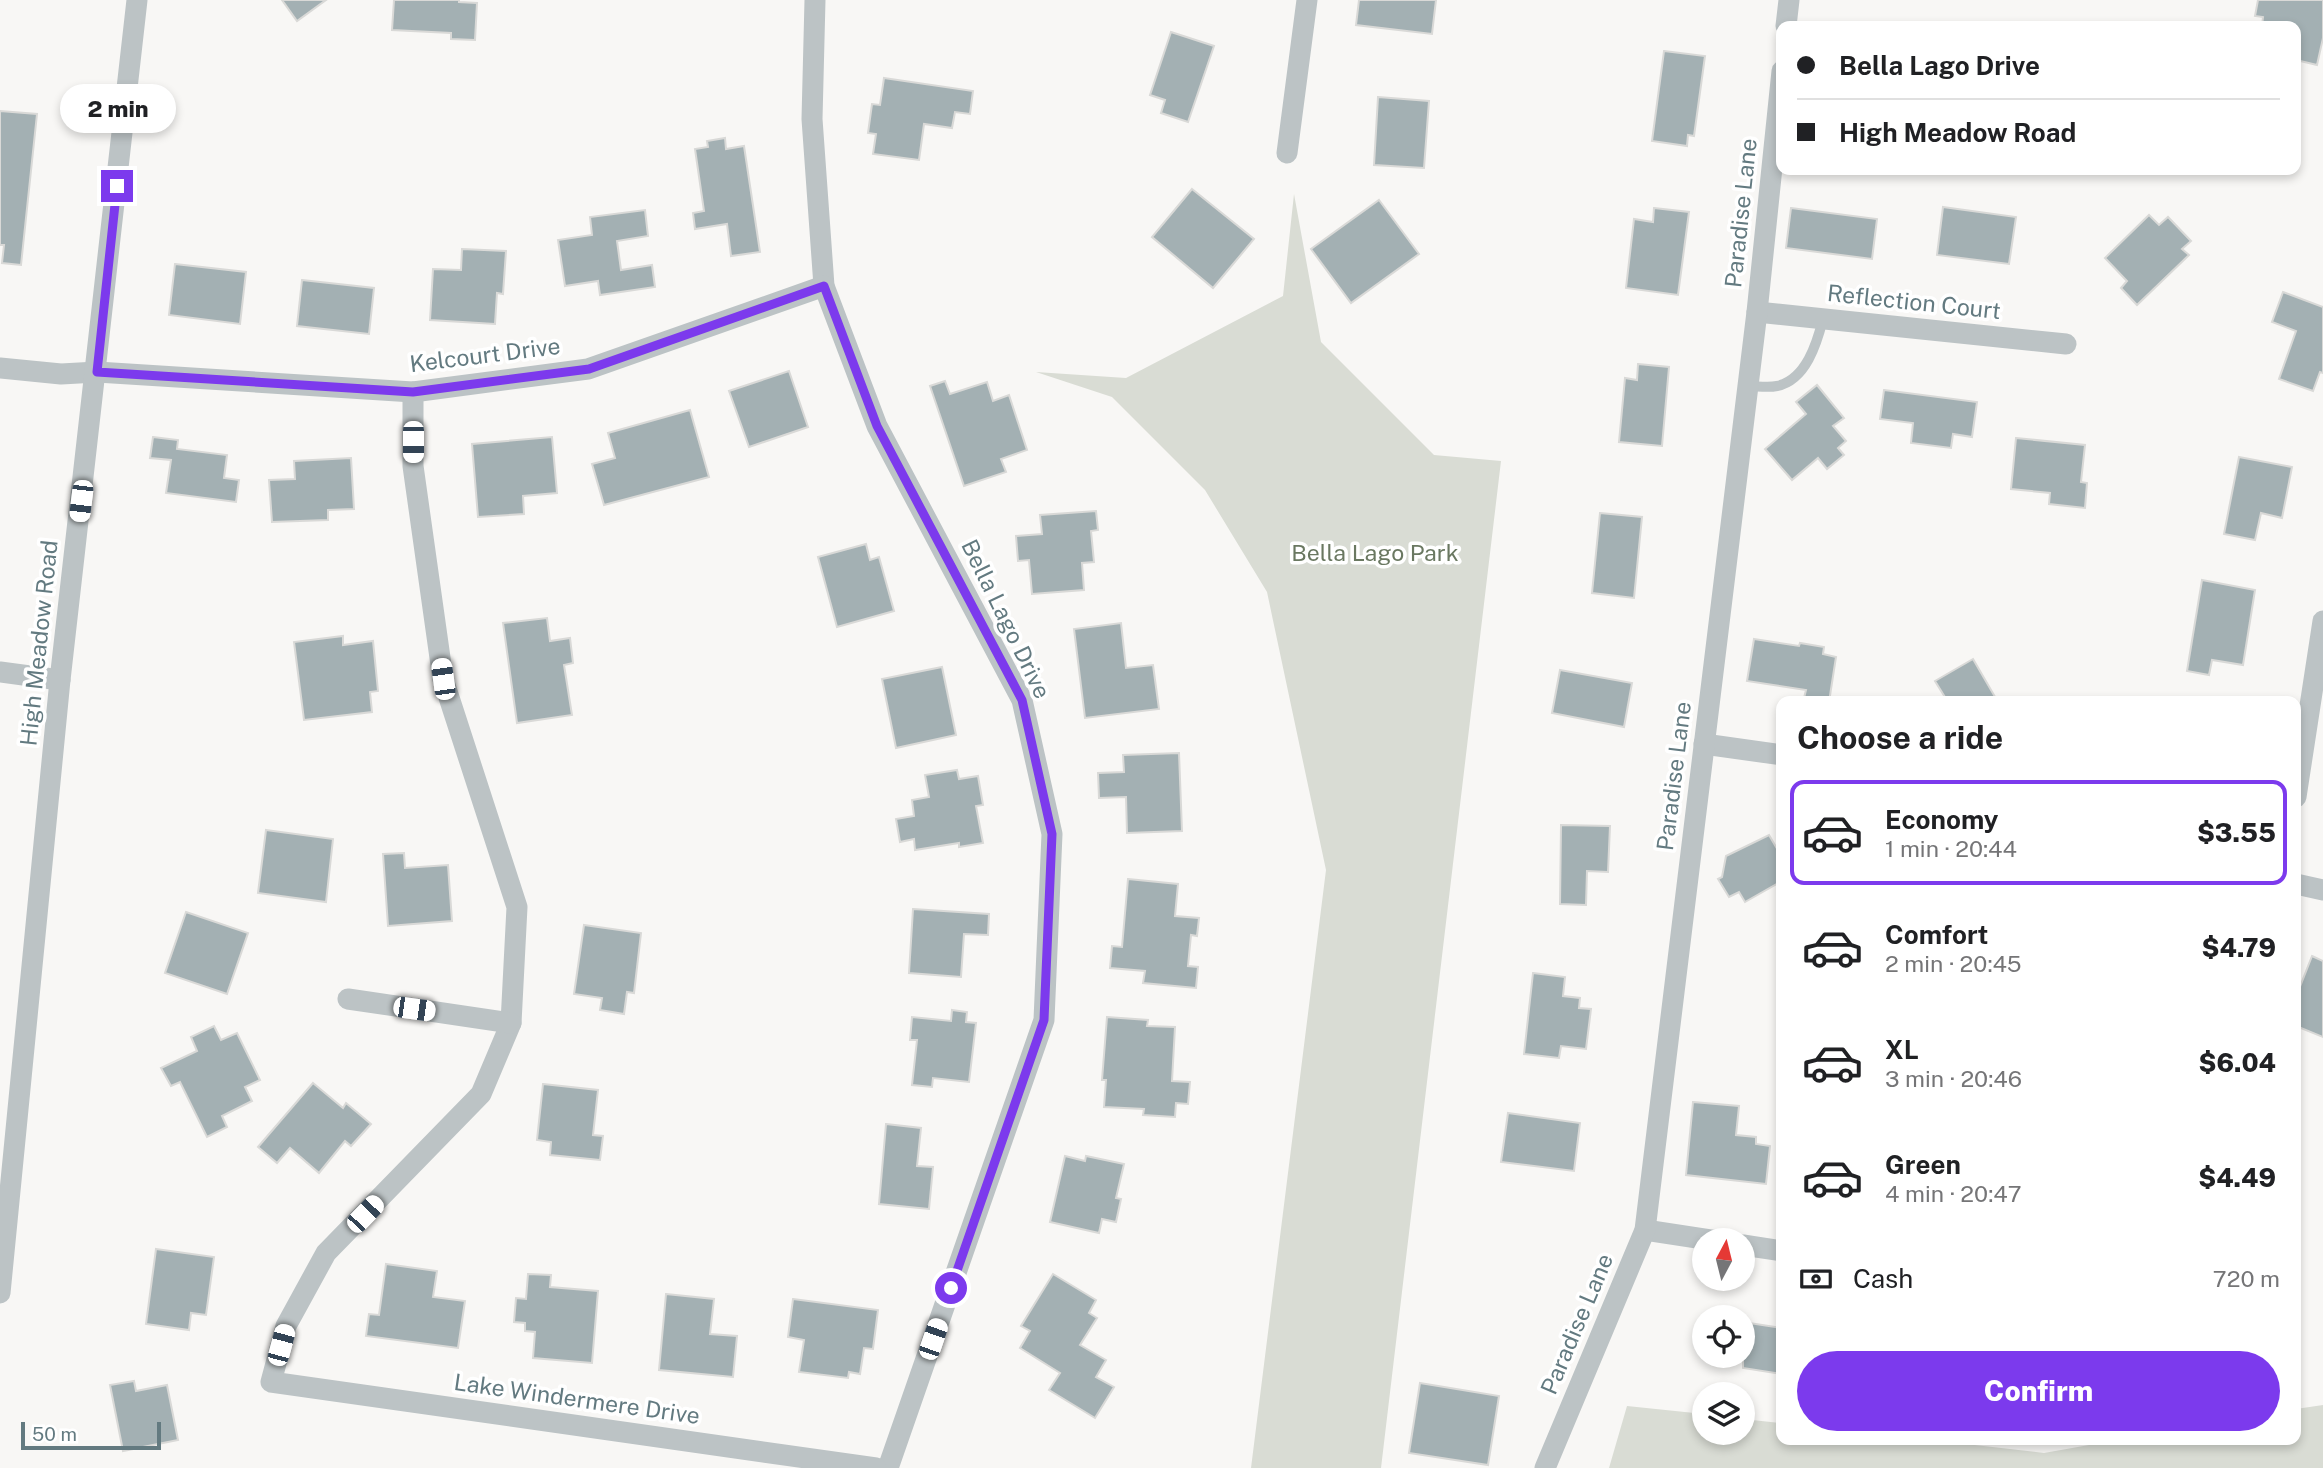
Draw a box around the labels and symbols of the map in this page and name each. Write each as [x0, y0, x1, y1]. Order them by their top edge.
callout: 2 min [59, 85, 175, 134]
street label: Paradise Lane [1719, 137, 1762, 289]
route end [101, 170, 133, 202]
street label: Reflection Court [1826, 279, 2002, 324]
street label: Kelcourt Drive [408, 332, 562, 377]
car [403, 421, 424, 463]
car [69, 479, 94, 523]
street label: Bella Lago Drive [956, 535, 1057, 703]
street label: High Meadow Road [14, 539, 63, 747]
park label: Bella Lago Park [1291, 539, 1459, 566]
car [430, 657, 457, 701]
street label: Paradise Lane [1651, 700, 1696, 852]
car [392, 996, 437, 1022]
car [343, 1192, 388, 1236]
north arrow [1692, 1228, 1755, 1292]
street label: Paradise Lane [1535, 1249, 1618, 1398]
route start [935, 1272, 967, 1304]
car [917, 1316, 950, 1362]
car [266, 1322, 297, 1368]
street label: Lake Windermere Drive [452, 1368, 702, 1429]
scale bar [21, 1419, 161, 1451]

